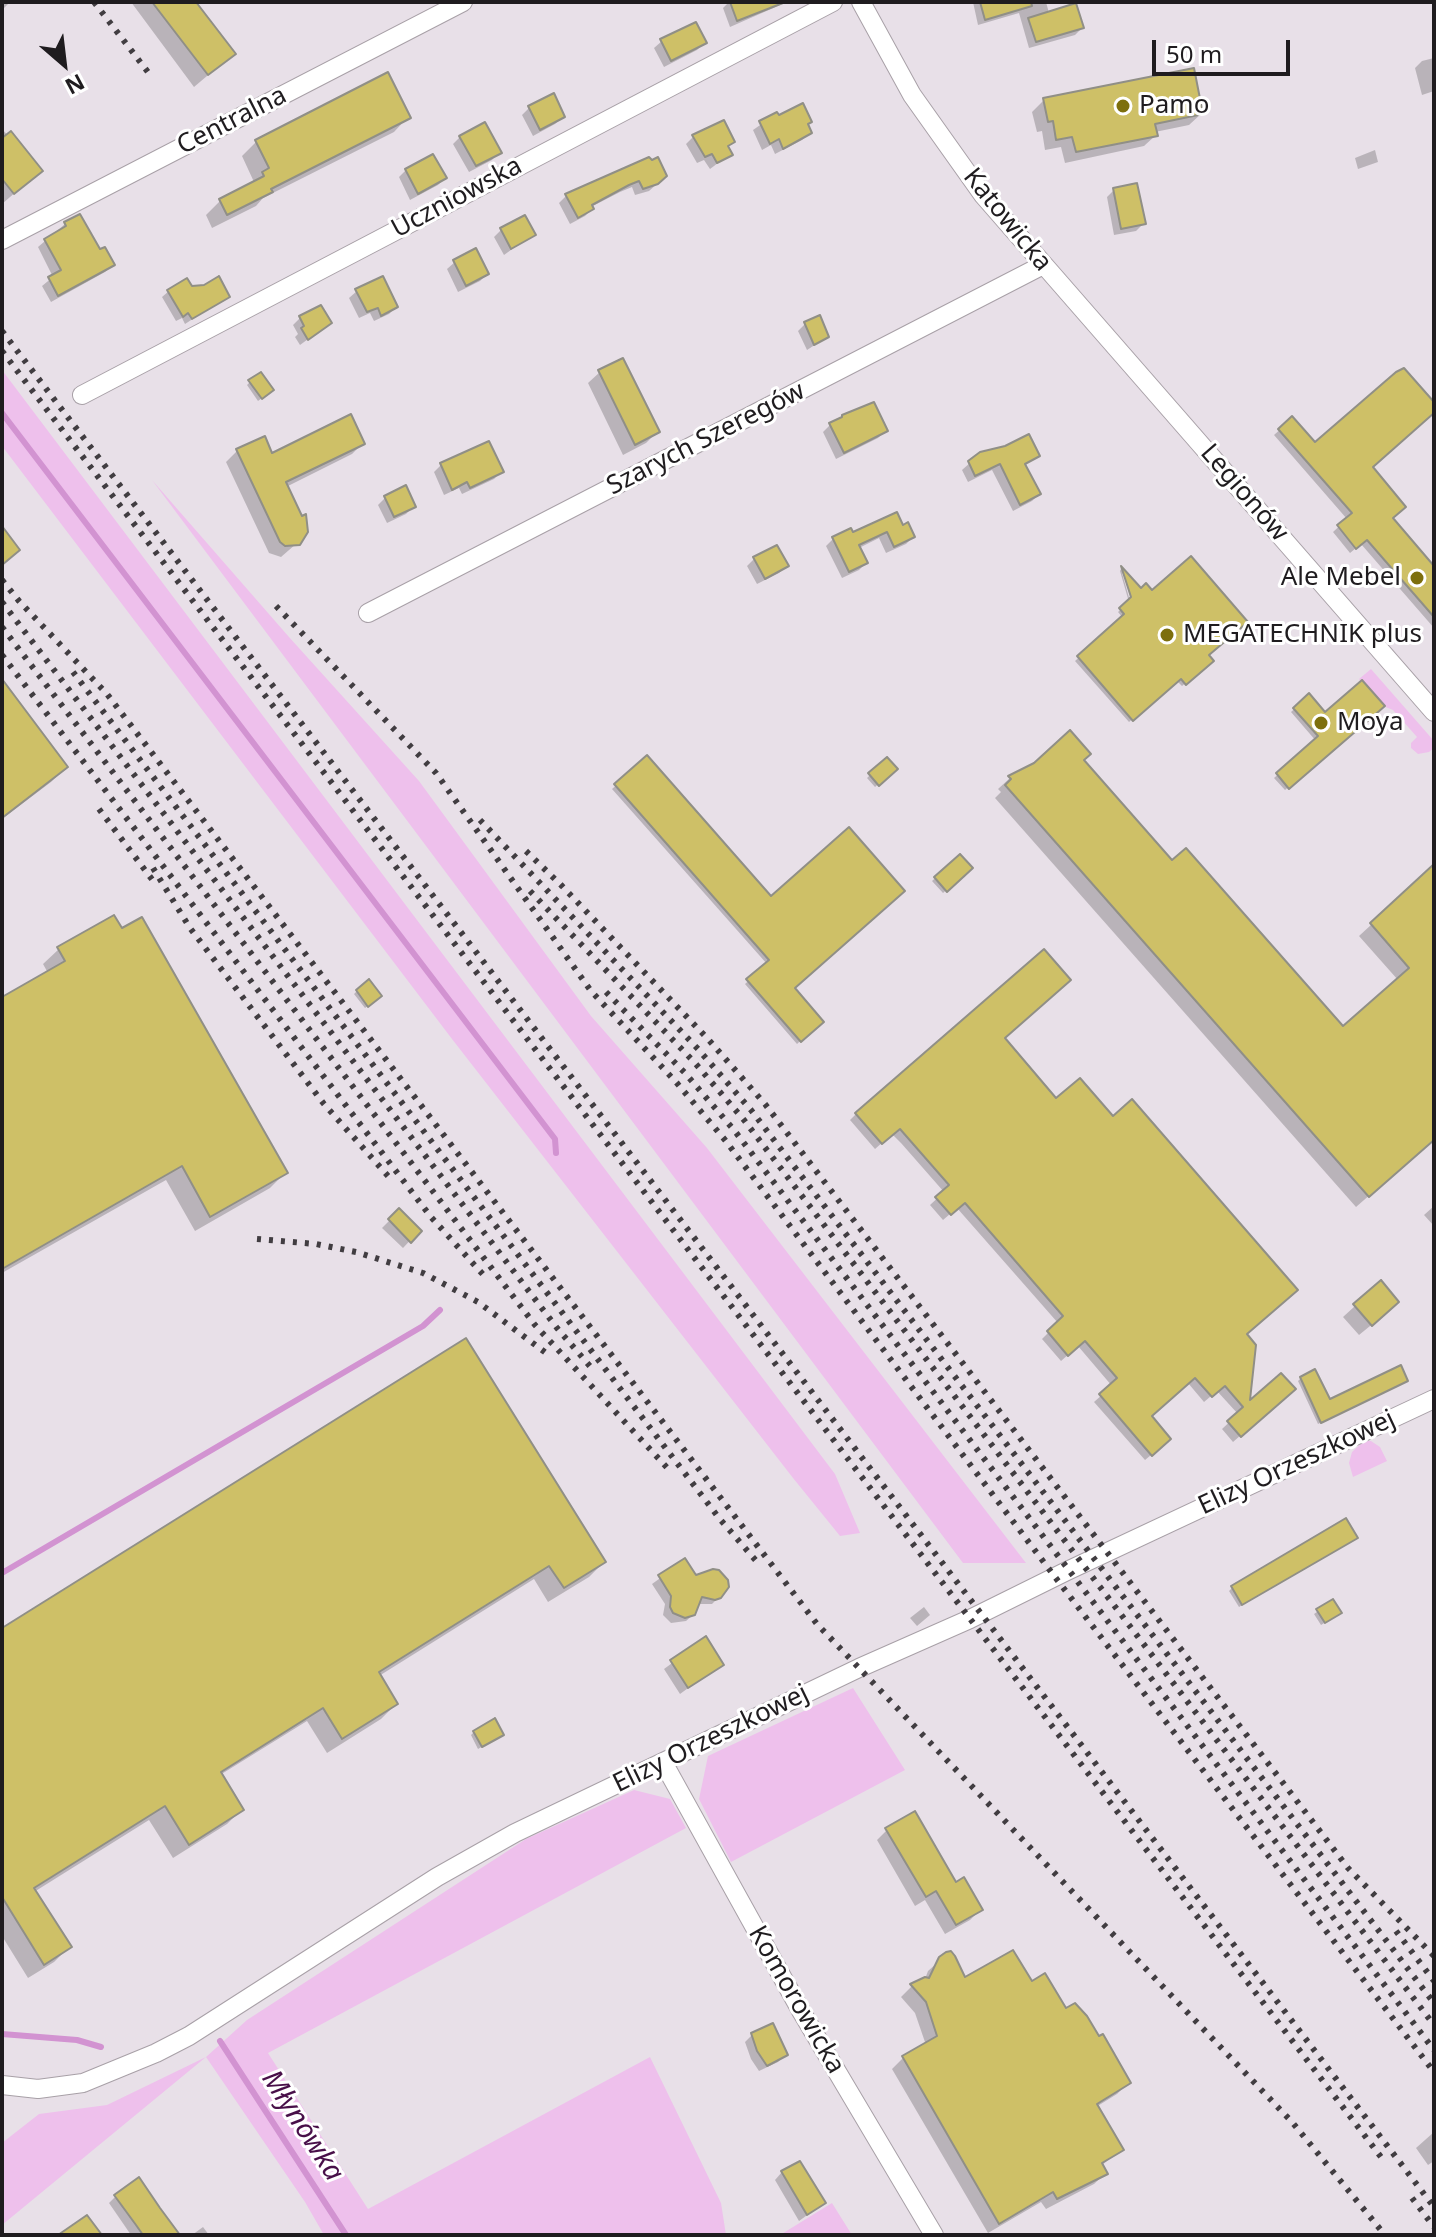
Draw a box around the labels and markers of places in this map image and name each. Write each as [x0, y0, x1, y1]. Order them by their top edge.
place label: Pamo [1139, 90, 1209, 122]
marker: Pamo [1114, 97, 1132, 115]
place label: Ale Mebel [1281, 562, 1401, 594]
marker: Ale Mebel [1408, 569, 1426, 587]
place label: MEGATECHNIK plus [1183, 619, 1422, 651]
marker: MEGATECHNIK plus [1158, 626, 1176, 644]
place label: Moya [1337, 707, 1404, 739]
marker: Moya [1312, 714, 1330, 732]

